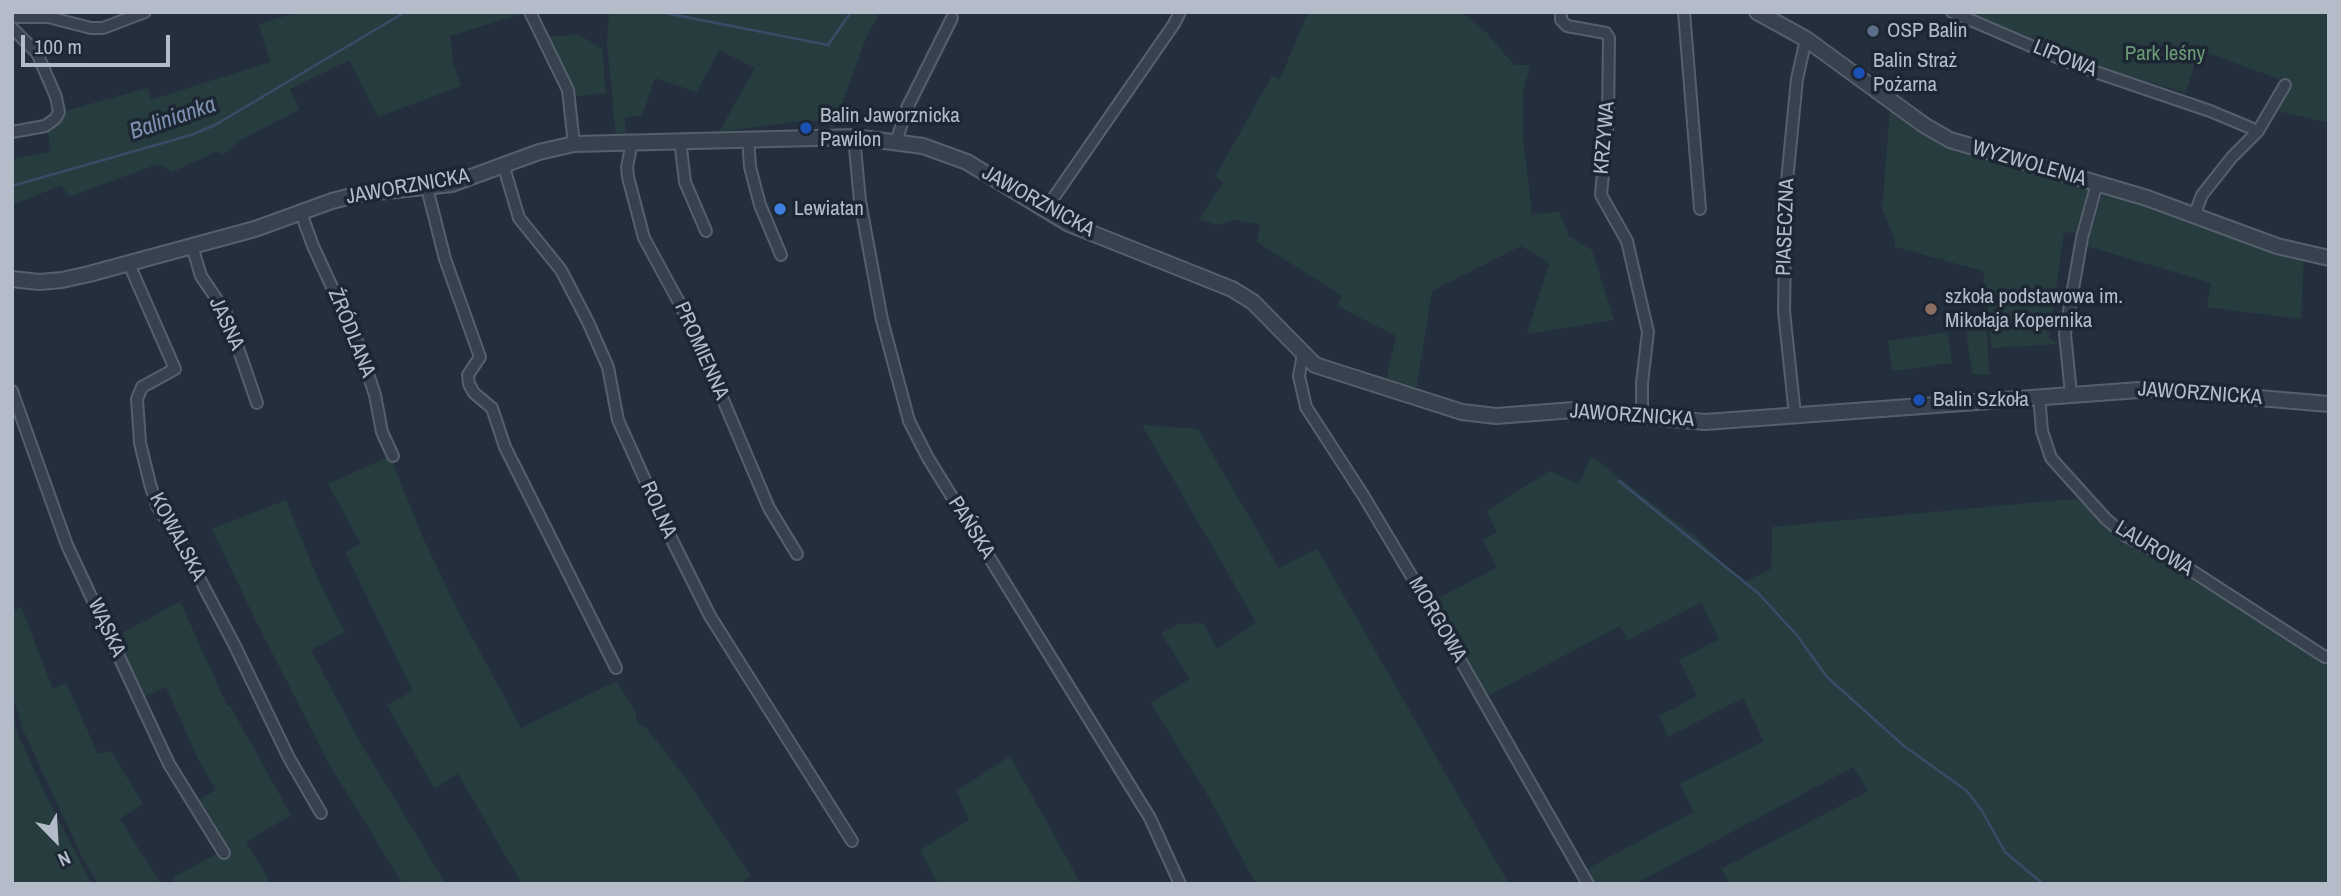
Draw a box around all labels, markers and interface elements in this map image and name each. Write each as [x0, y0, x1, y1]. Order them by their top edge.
place label: OSP Balin [1887, 18, 1967, 44]
scale bar [24, 21, 173, 65]
marker: OSP Balin [1865, 23, 1881, 39]
text: 100 m [34, 32, 82, 61]
street label: LIPOWA [2030, 35, 2100, 83]
park label: Park leśny [2125, 41, 2205, 67]
place label: Balin Straż Pożarna [1873, 48, 1957, 98]
marker: Balin Straż Pożarna [1851, 65, 1867, 81]
water label: Balinianka [126, 91, 220, 147]
street label: KRZYWA [1589, 101, 1621, 175]
place label: Balin Jaworznicka Pawilon [820, 103, 960, 153]
marker: Balin Jaworznicka Pawilon [798, 120, 814, 136]
street label: WYZWOLENIA [1969, 136, 2089, 192]
street label: JAWORZNICKA [977, 161, 1099, 243]
street label: JAWORZNICKA [344, 164, 472, 210]
street label: PIASECZNA [1772, 178, 1800, 276]
place label: Lewiatan [794, 196, 864, 222]
marker: Lewiatan [772, 201, 788, 217]
place label: szkoła podstawowa im. Mikołaja Kopernika [1945, 284, 2123, 334]
street label: ŹRÓDLANA [322, 285, 380, 381]
street label: JASNA [203, 294, 249, 354]
street label: PROMIENNA [668, 298, 734, 404]
marker: szkoła podstawowa im. Mikołaja Kopernika [1923, 301, 1939, 317]
street label: JAWORZNICKA [2137, 377, 2263, 411]
place label: Balin Szkoła [1933, 387, 2029, 413]
marker: Balin Szkoła [1911, 392, 1927, 408]
street label: JAWORZNICKA [1569, 399, 1695, 433]
street label: ROLNA [634, 478, 682, 542]
street label: KOWALSKA [143, 489, 211, 585]
street label: PAŃSKA [942, 492, 1000, 564]
street label: LAUROWA [2110, 516, 2198, 582]
street label: MORGOWA [1403, 573, 1471, 667]
street label: WĄSKA [82, 595, 130, 661]
north arrow [21, 805, 91, 875]
text: N [54, 845, 75, 873]

